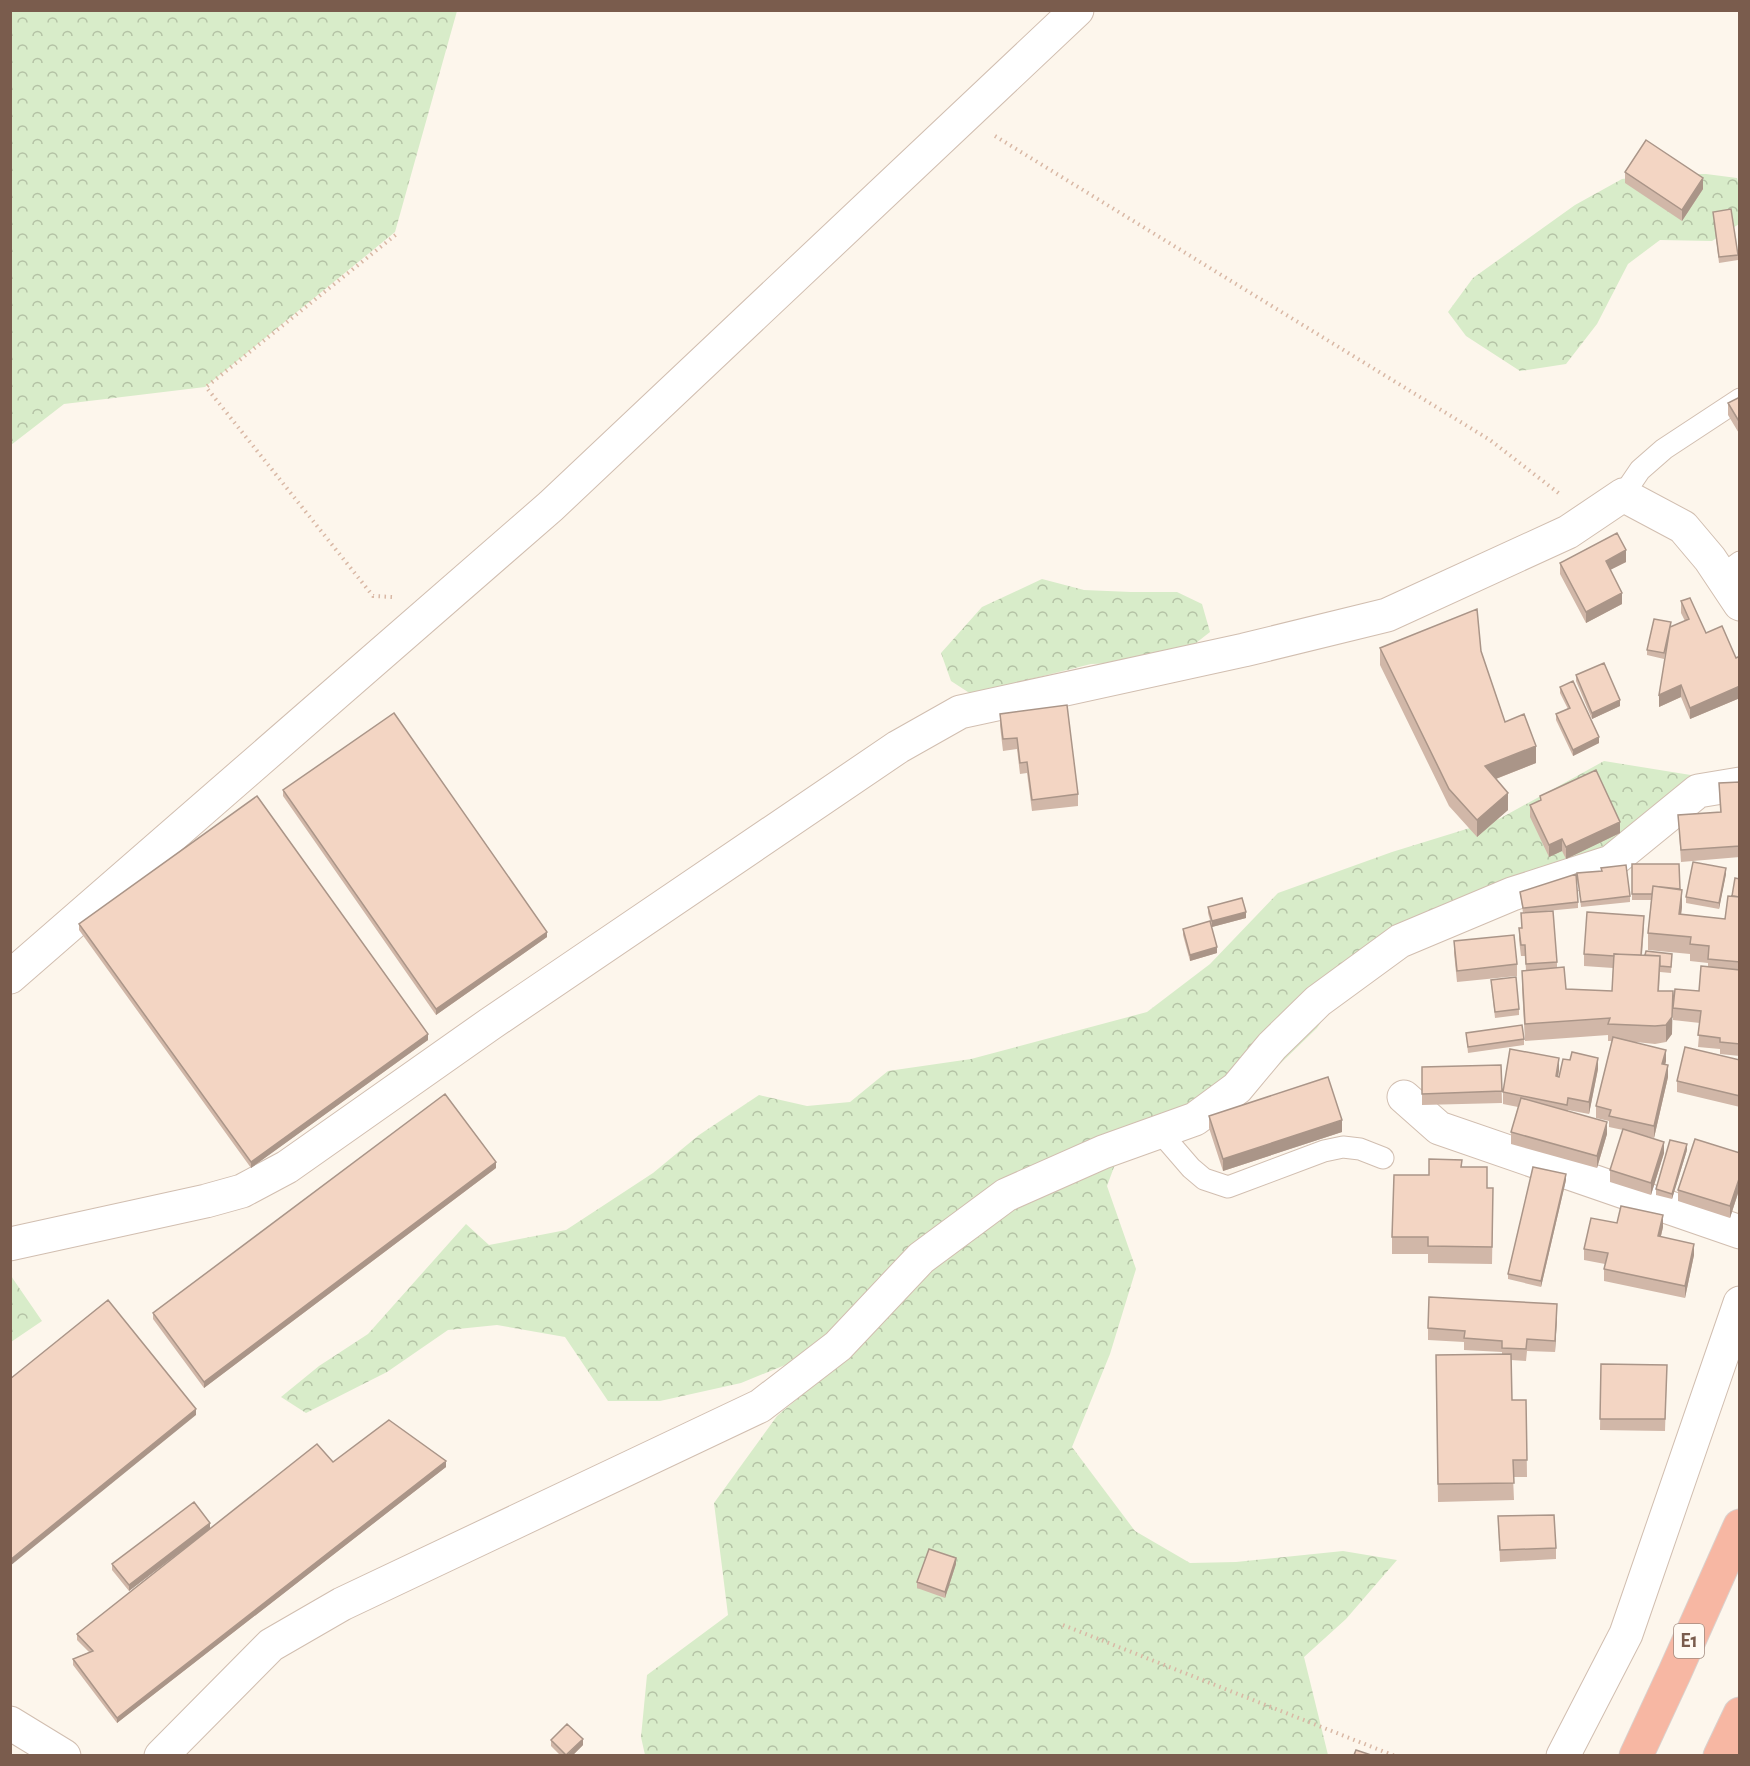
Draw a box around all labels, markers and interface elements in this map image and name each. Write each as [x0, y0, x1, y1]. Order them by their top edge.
road number: E1 [1674, 1624, 1704, 1658]

